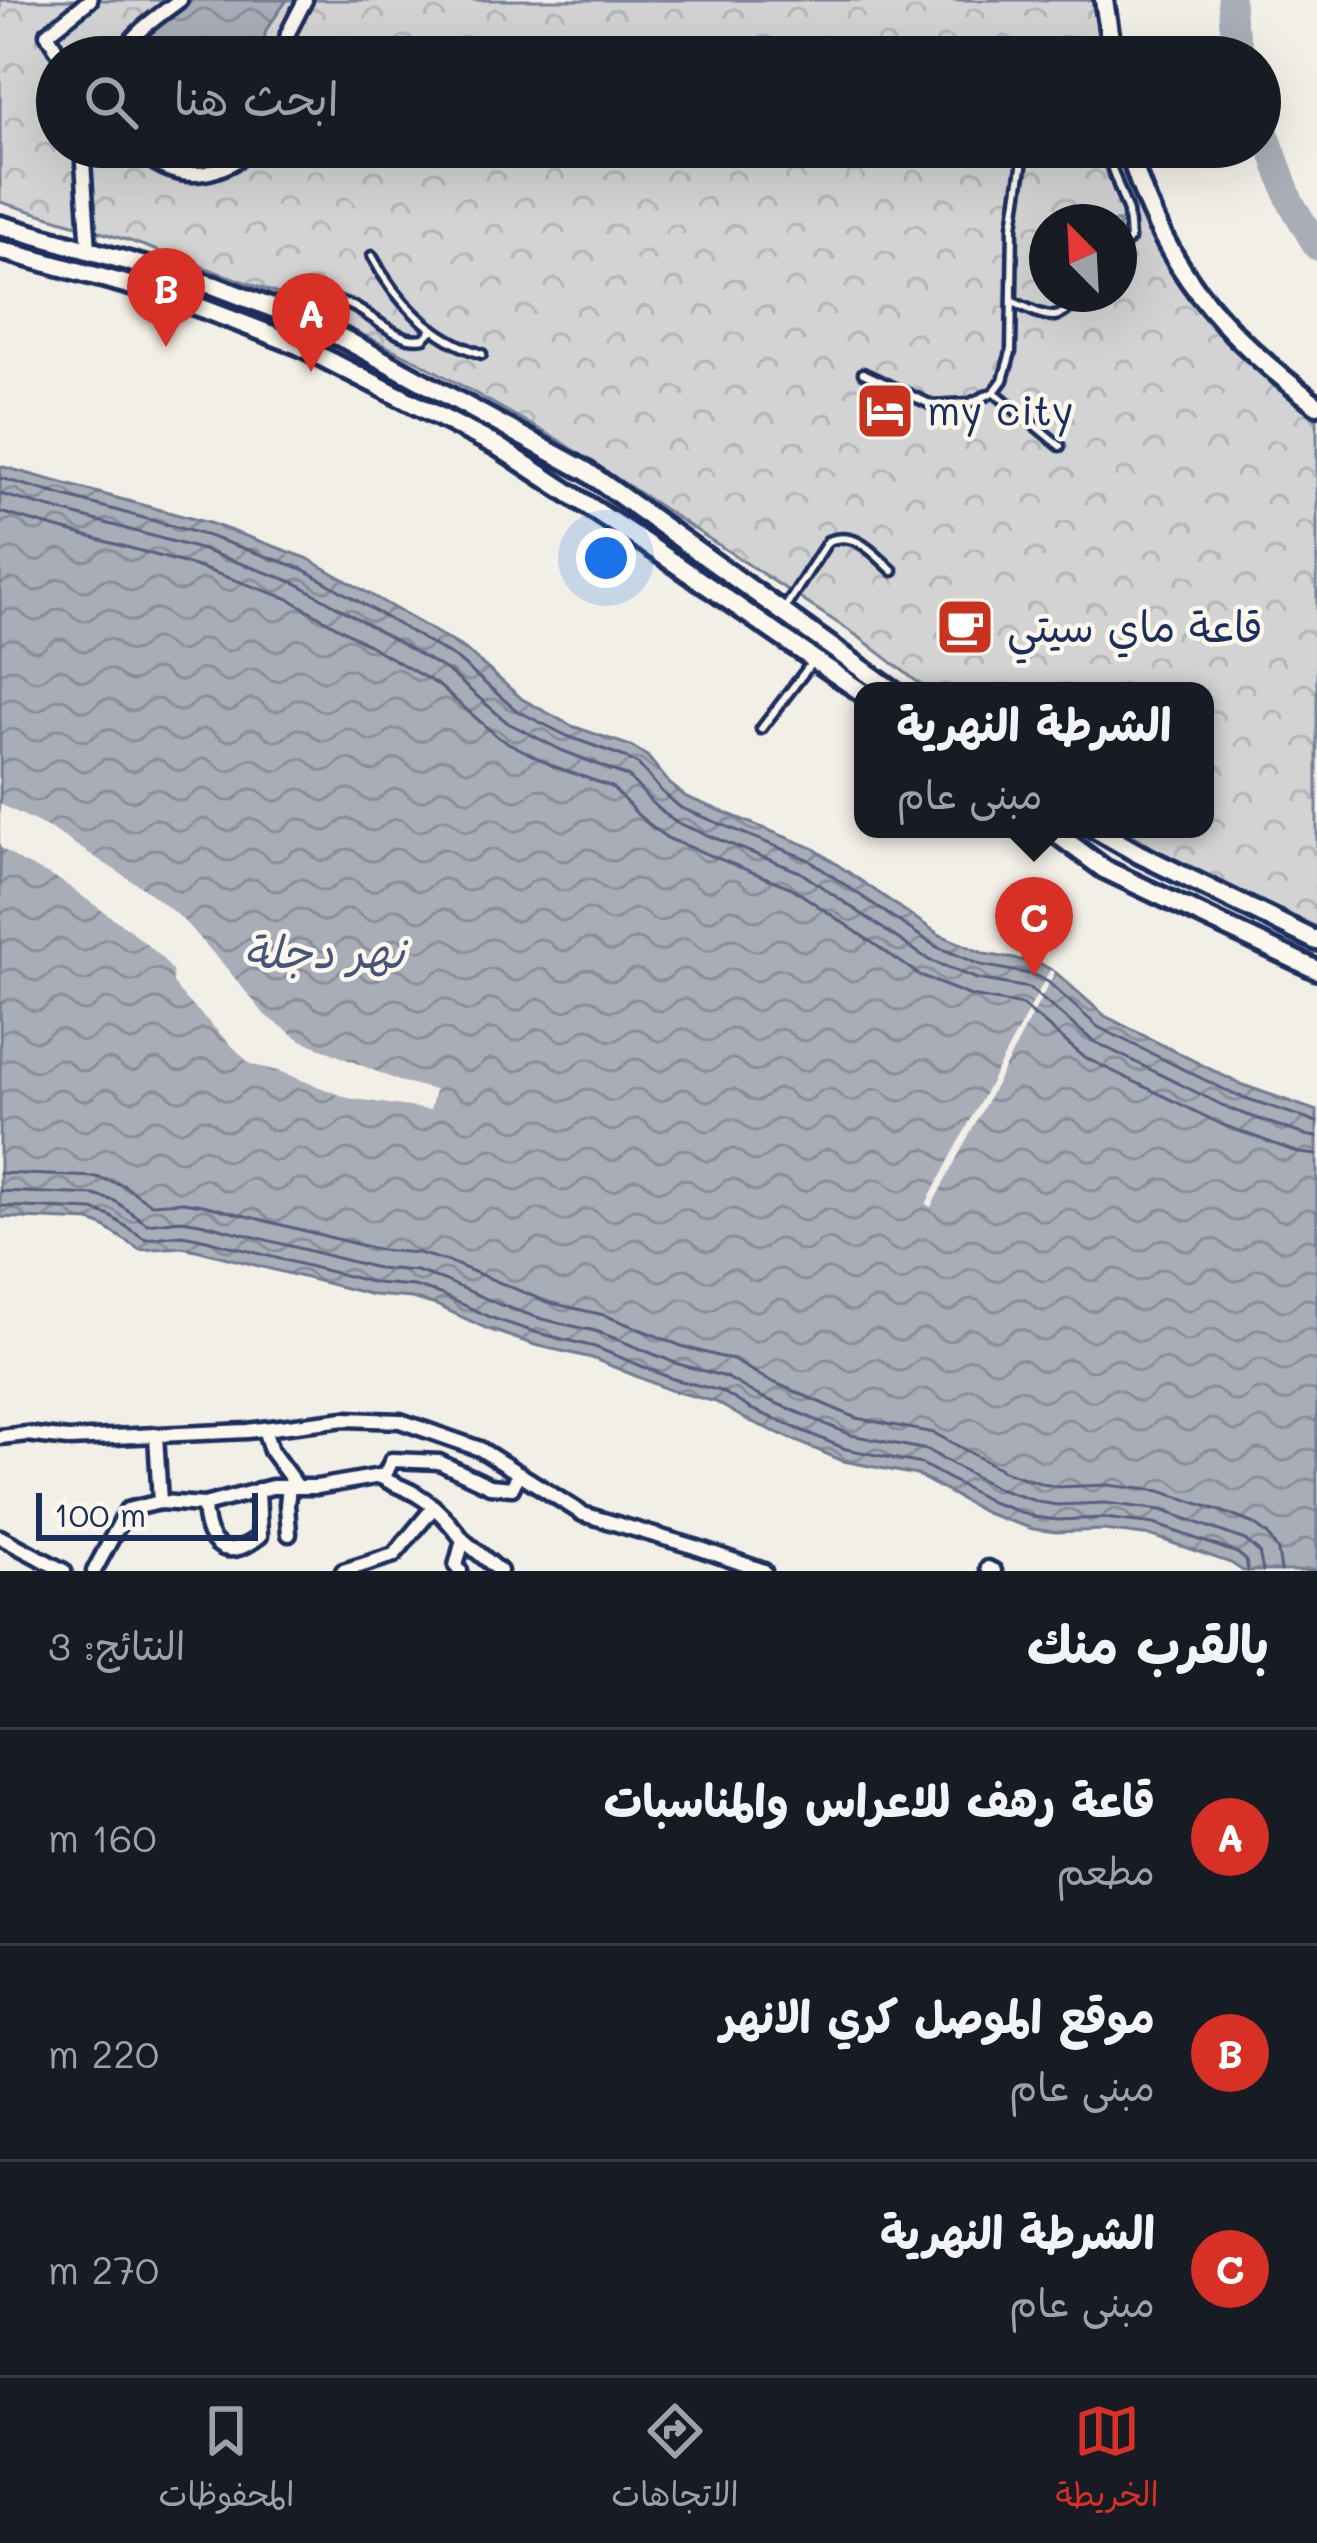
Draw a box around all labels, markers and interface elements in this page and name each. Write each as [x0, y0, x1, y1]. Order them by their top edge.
search box [36, 36, 1281, 168]
text: ابحث هنا [174, 68, 339, 126]
icon: search [78, 69, 144, 135]
north arrow [1029, 204, 1137, 312]
pin: B [127, 248, 205, 347]
pin: A [272, 273, 350, 372]
hotel icon: my city [854, 380, 916, 442]
place label: my city [927, 382, 1074, 437]
your location [576, 528, 636, 588]
cafe icon: قاعة ماي سيتي [934, 596, 996, 658]
place label: قاعة ماي سيتي [1007, 598, 1263, 664]
popup [854, 682, 1214, 838]
text: الشرطة النهرية [896, 694, 1172, 752]
text: مبنى عام [896, 768, 1043, 819]
pin: C [995, 877, 1073, 976]
water label: نهر دجلة [244, 921, 408, 979]
scale bar [36, 1487, 258, 1540]
text: 100 m [54, 1492, 146, 1535]
text: بالقرب منك [1027, 1609, 1269, 1676]
text: النتائج: 3 [48, 1619, 185, 1670]
text: قاعة رهف للاعراس والمناسبات [604, 1770, 1155, 1828]
text: 160 m [48, 1811, 157, 1862]
text: A [1216, 1811, 1244, 1862]
text: مطعم [1056, 1844, 1155, 1895]
text: موقع الموصل كري الانهر [720, 1986, 1155, 2044]
text: 220 m [48, 2027, 159, 2078]
text: B [1217, 2027, 1243, 2078]
text: مبنى عام [1009, 2060, 1155, 2111]
text: الشرطة النهرية [880, 2202, 1155, 2260]
text: 270 m [48, 2243, 159, 2294]
text: C [1216, 2243, 1244, 2294]
text: مبنى عام [1009, 2276, 1155, 2327]
tab: المحفوظات [158, 2398, 294, 2524]
tab: الاتجاهات [611, 2398, 739, 2524]
tab: الخريطة [1056, 2398, 1159, 2524]

